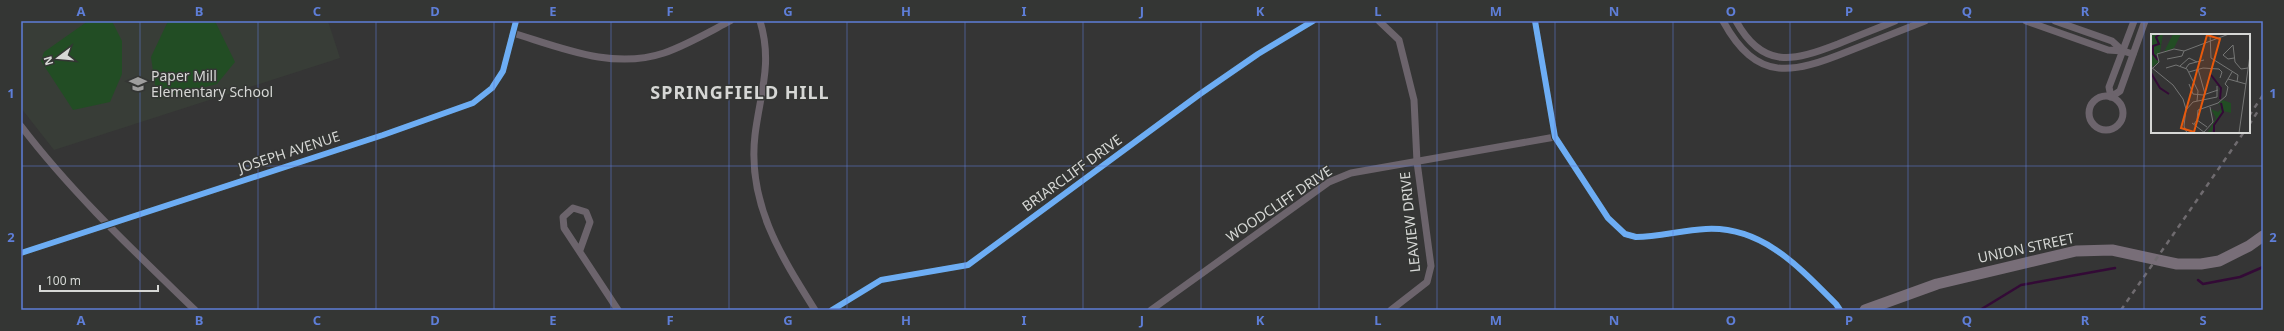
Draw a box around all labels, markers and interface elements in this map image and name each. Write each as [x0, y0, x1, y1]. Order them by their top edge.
text: A [77, 2, 86, 20]
text: B [195, 2, 203, 20]
text: C [313, 2, 321, 20]
text: D [430, 2, 440, 20]
text: E [549, 2, 557, 20]
text: F [666, 2, 674, 20]
text: G [783, 2, 793, 20]
text: H [901, 2, 911, 20]
text: I [1021, 2, 1027, 20]
text: J [1139, 2, 1144, 20]
text: K [1256, 2, 1265, 20]
text: L [1374, 2, 1382, 20]
text: M [1490, 2, 1502, 20]
text: N [1609, 2, 1619, 20]
text: O [1726, 2, 1736, 20]
text: P [1845, 2, 1853, 20]
text: Q [1962, 2, 1972, 20]
text: R [2081, 2, 2090, 20]
text: S [2199, 2, 2207, 20]
inset map [2151, 34, 2250, 133]
north arrow [38, 38, 78, 78]
text: N [39, 55, 56, 67]
place label: Paper Mill Elementary School [151, 66, 273, 101]
school or university icon: Paper Mill Elementary School [128, 74, 148, 94]
district label: SPRINGFIELD HILL [650, 80, 830, 104]
text: 1 [7, 84, 15, 102]
text: 1 [2269, 84, 2277, 102]
street label: JOSEPH AVENUE [234, 126, 342, 178]
street label: BRIARCLIFF DRIVE [1018, 130, 1125, 215]
street label: WOODCLIFF DRIVE [1222, 161, 1335, 246]
street label: LEAVIEW DRIVE [1395, 171, 1424, 273]
text: 2 [7, 228, 15, 246]
street label: UNION STREET [1976, 228, 2076, 267]
text: 2 [2269, 228, 2277, 246]
scale bar [40, 267, 158, 293]
text: 100 m [46, 272, 81, 289]
text: A [77, 311, 86, 329]
text: B [195, 311, 203, 329]
text: C [313, 311, 321, 329]
text: D [430, 311, 440, 329]
text: E [549, 311, 557, 329]
text: F [666, 311, 674, 329]
text: G [783, 311, 793, 329]
text: H [901, 311, 911, 329]
text: I [1021, 311, 1027, 329]
text: J [1139, 311, 1144, 329]
text: K [1256, 311, 1265, 329]
text: L [1374, 311, 1382, 329]
text: M [1490, 311, 1502, 329]
text: N [1609, 311, 1619, 329]
text: O [1726, 311, 1736, 329]
text: P [1845, 311, 1853, 329]
text: Q [1962, 311, 1972, 329]
text: R [2081, 311, 2090, 329]
text: S [2199, 311, 2207, 329]

